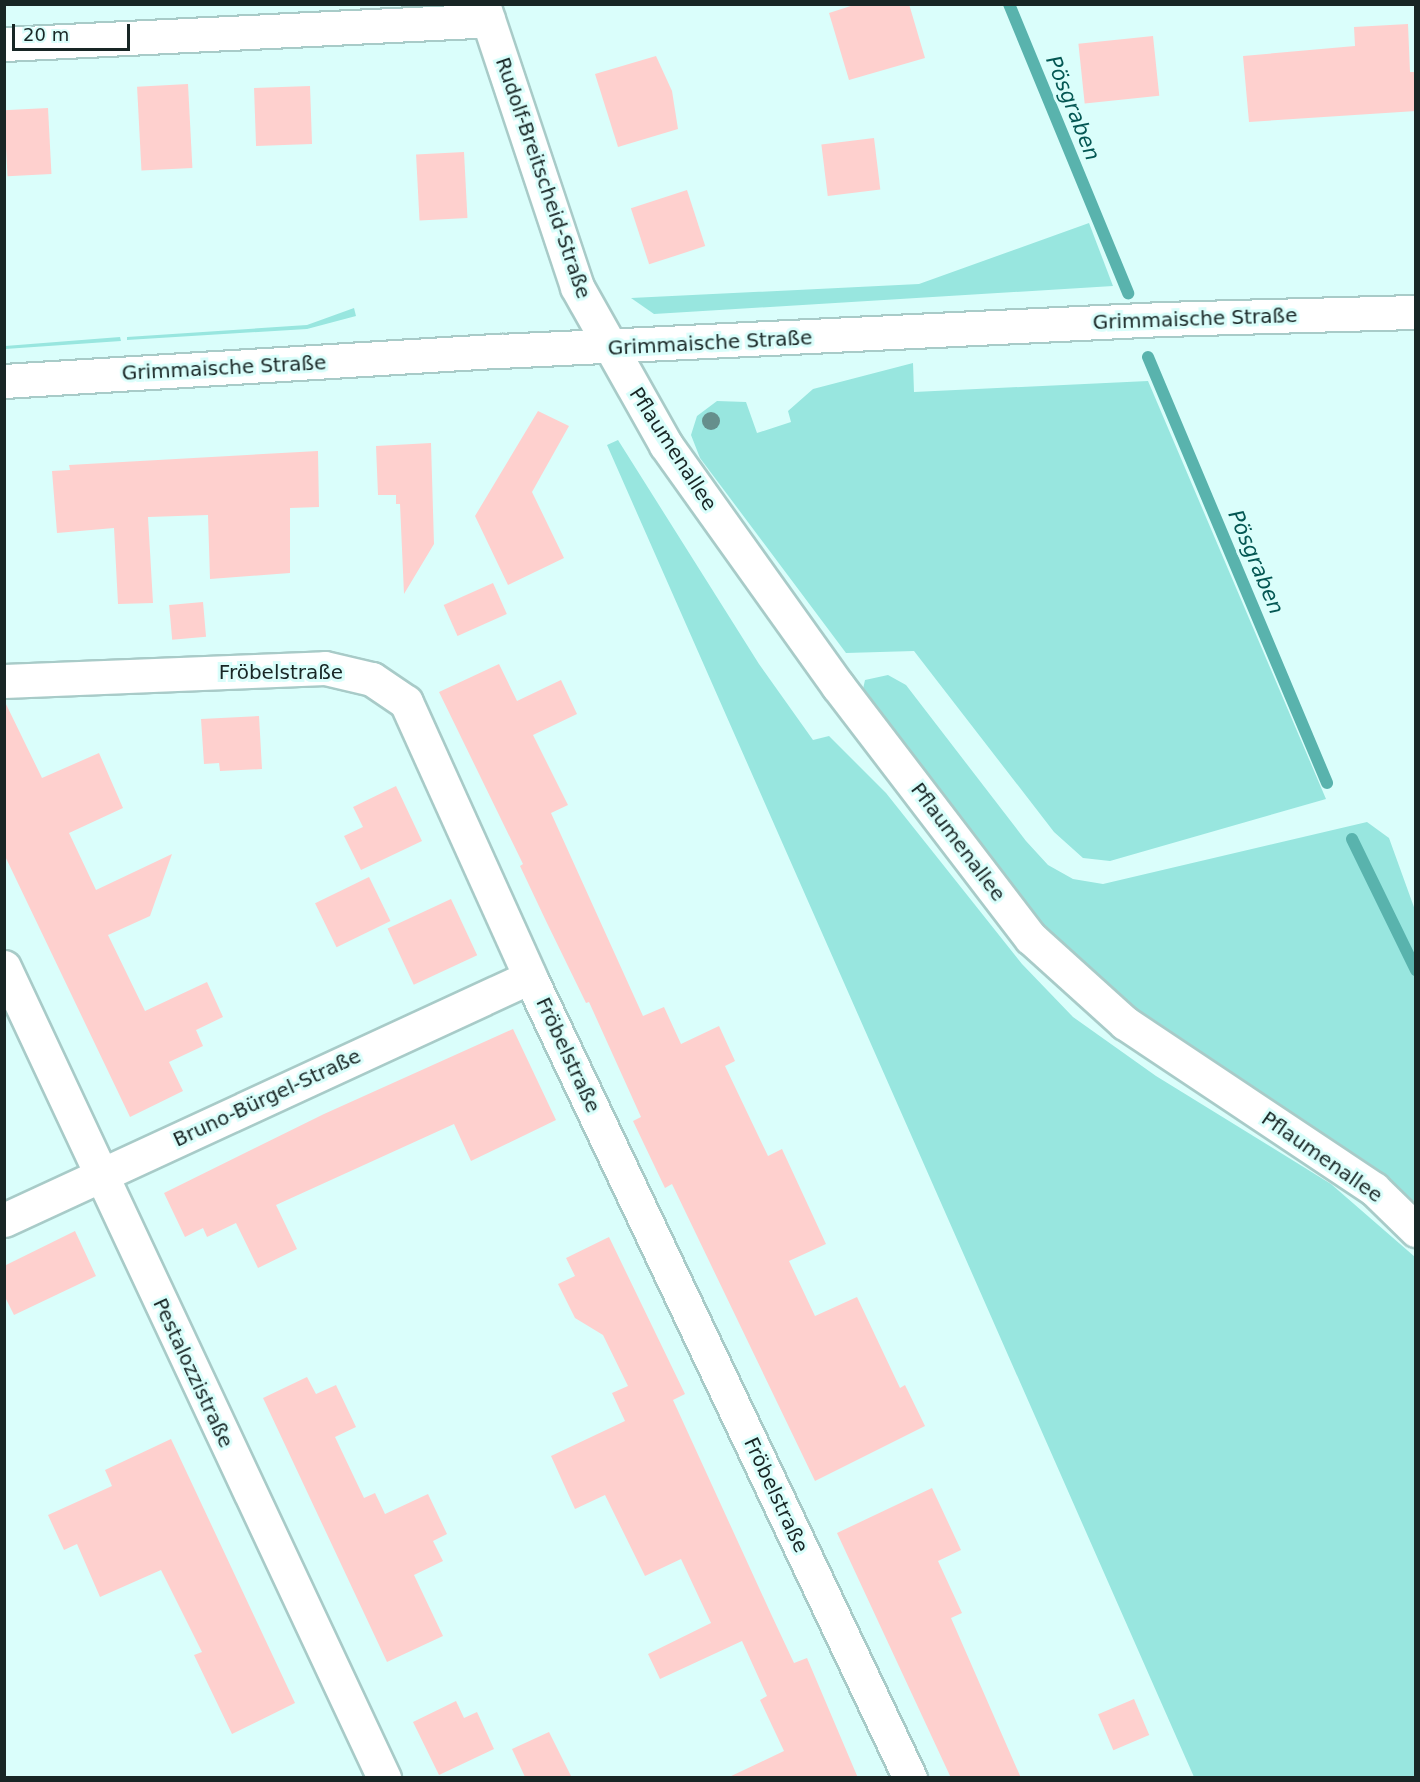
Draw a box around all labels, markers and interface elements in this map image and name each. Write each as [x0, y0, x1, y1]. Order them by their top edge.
scale bar [15, 12, 134, 50]
text: 20 m [23, 24, 69, 45]
water label: Pösgraben [1041, 52, 1105, 164]
street label: Rudolf-Breitscheid-Straße [490, 54, 596, 302]
street label: Grimmaische Straße [1092, 303, 1298, 335]
street label: Grimmaische Straße [607, 326, 813, 360]
street label: Grimmaische Straße [121, 351, 327, 385]
street label: Pflaumenallee [624, 383, 722, 515]
water label: Pösgraben [1223, 506, 1289, 618]
street label: Fröbelstraße [219, 660, 343, 684]
street label: Pflaumenallee [906, 778, 1010, 906]
street label: Fröbelstraße [531, 994, 605, 1116]
street label: Bruno-Bürgel-Straße [169, 1044, 365, 1152]
street label: Pflaumenallee [1257, 1106, 1387, 1208]
street label: Pestalozzistraße [148, 1294, 238, 1452]
street label: Fröbelstraße [739, 1434, 813, 1556]

